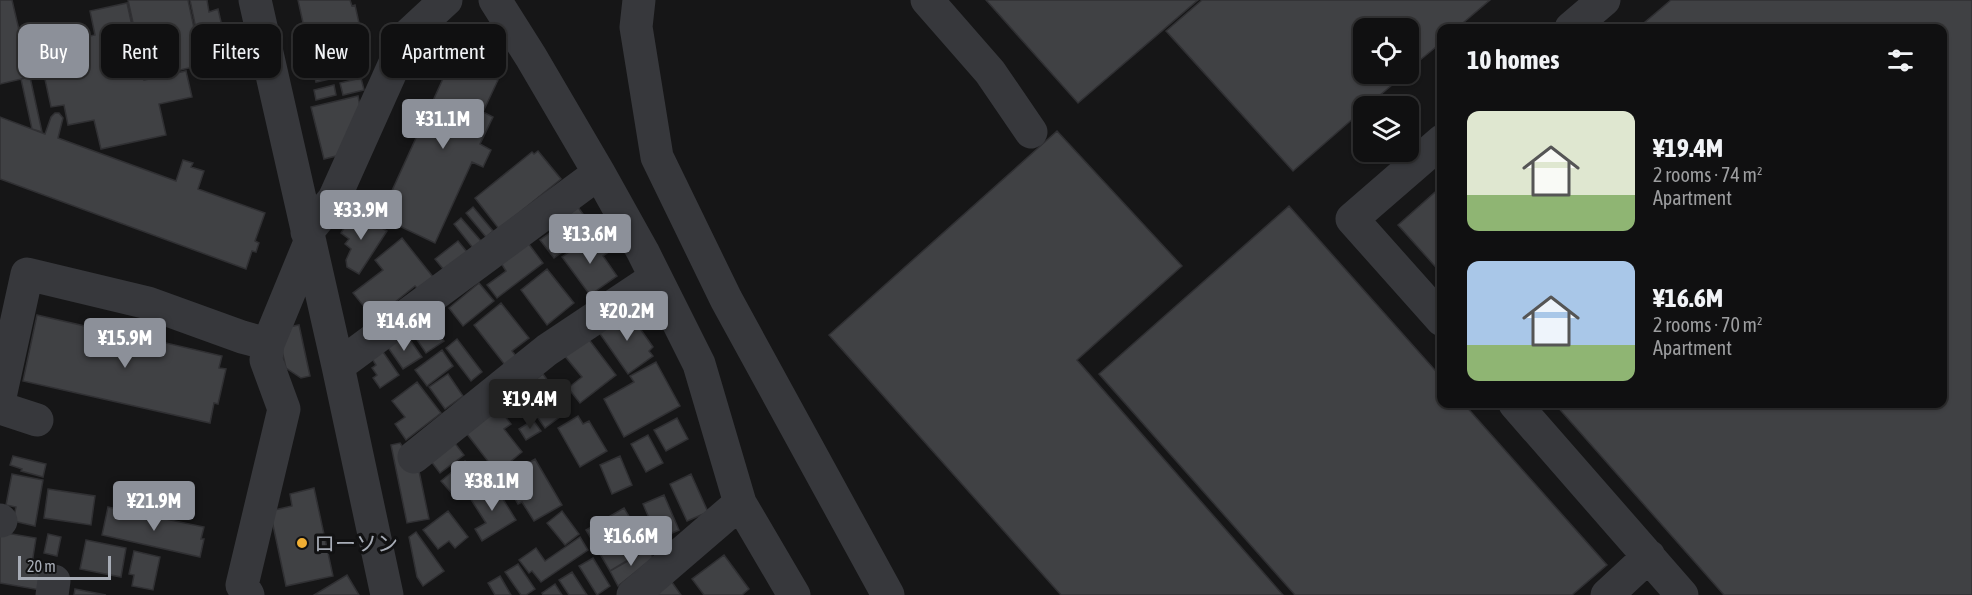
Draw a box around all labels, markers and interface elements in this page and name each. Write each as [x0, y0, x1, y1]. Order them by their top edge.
map controls [1353, 18, 1419, 162]
button: locate [1353, 18, 1419, 84]
chip: Buy [18, 24, 89, 78]
chip: Rent [101, 24, 179, 78]
chip: Filters [191, 24, 281, 78]
chip: New [293, 24, 369, 78]
chip: Apartment [381, 24, 506, 78]
icon: filters [1884, 44, 1917, 77]
text: 10 homes [1467, 45, 1560, 75]
button: layers [1353, 96, 1419, 162]
pin: ¥31.1M [394, 99, 492, 150]
text: ¥31.1M [416, 107, 470, 130]
text: ¥19.4M [1653, 133, 1723, 163]
icon: home [1515, 135, 1587, 207]
text: 2 rooms · 74 m² [1653, 163, 1763, 186]
text: Apartment [1653, 186, 1732, 209]
pin: ¥33.9M [312, 190, 410, 241]
text: ¥33.9M [334, 198, 388, 221]
pin: ¥13.6M [541, 214, 639, 265]
text: ¥13.6M [563, 222, 617, 245]
text: ¥16.6M [1653, 283, 1723, 313]
icon: home [1515, 285, 1587, 357]
pin: ¥20.2M [578, 291, 676, 342]
text: ¥20.2M [600, 299, 654, 322]
pin: ¥14.6M [355, 301, 453, 352]
text: ¥14.6M [377, 309, 431, 332]
text: 2 rooms · 70 m² [1653, 313, 1763, 336]
pin: ¥15.9M [76, 318, 174, 369]
text: ¥15.9M [98, 326, 152, 349]
text: Apartment [1653, 336, 1732, 359]
pin: ¥19.4M [481, 379, 579, 430]
text: ¥19.4M [503, 387, 557, 410]
pin: ¥38.1M [443, 461, 541, 512]
text: ¥38.1M [465, 469, 519, 492]
pin: ¥21.9M [105, 481, 203, 532]
text: ¥21.9M [127, 489, 181, 512]
pin: ¥16.6M [582, 516, 680, 567]
text: ¥16.6M [604, 524, 658, 547]
place label: ローソン [314, 531, 398, 555]
marker: ローソン [295, 536, 309, 550]
scale bar [18, 553, 111, 580]
text: 20 m [27, 557, 56, 575]

